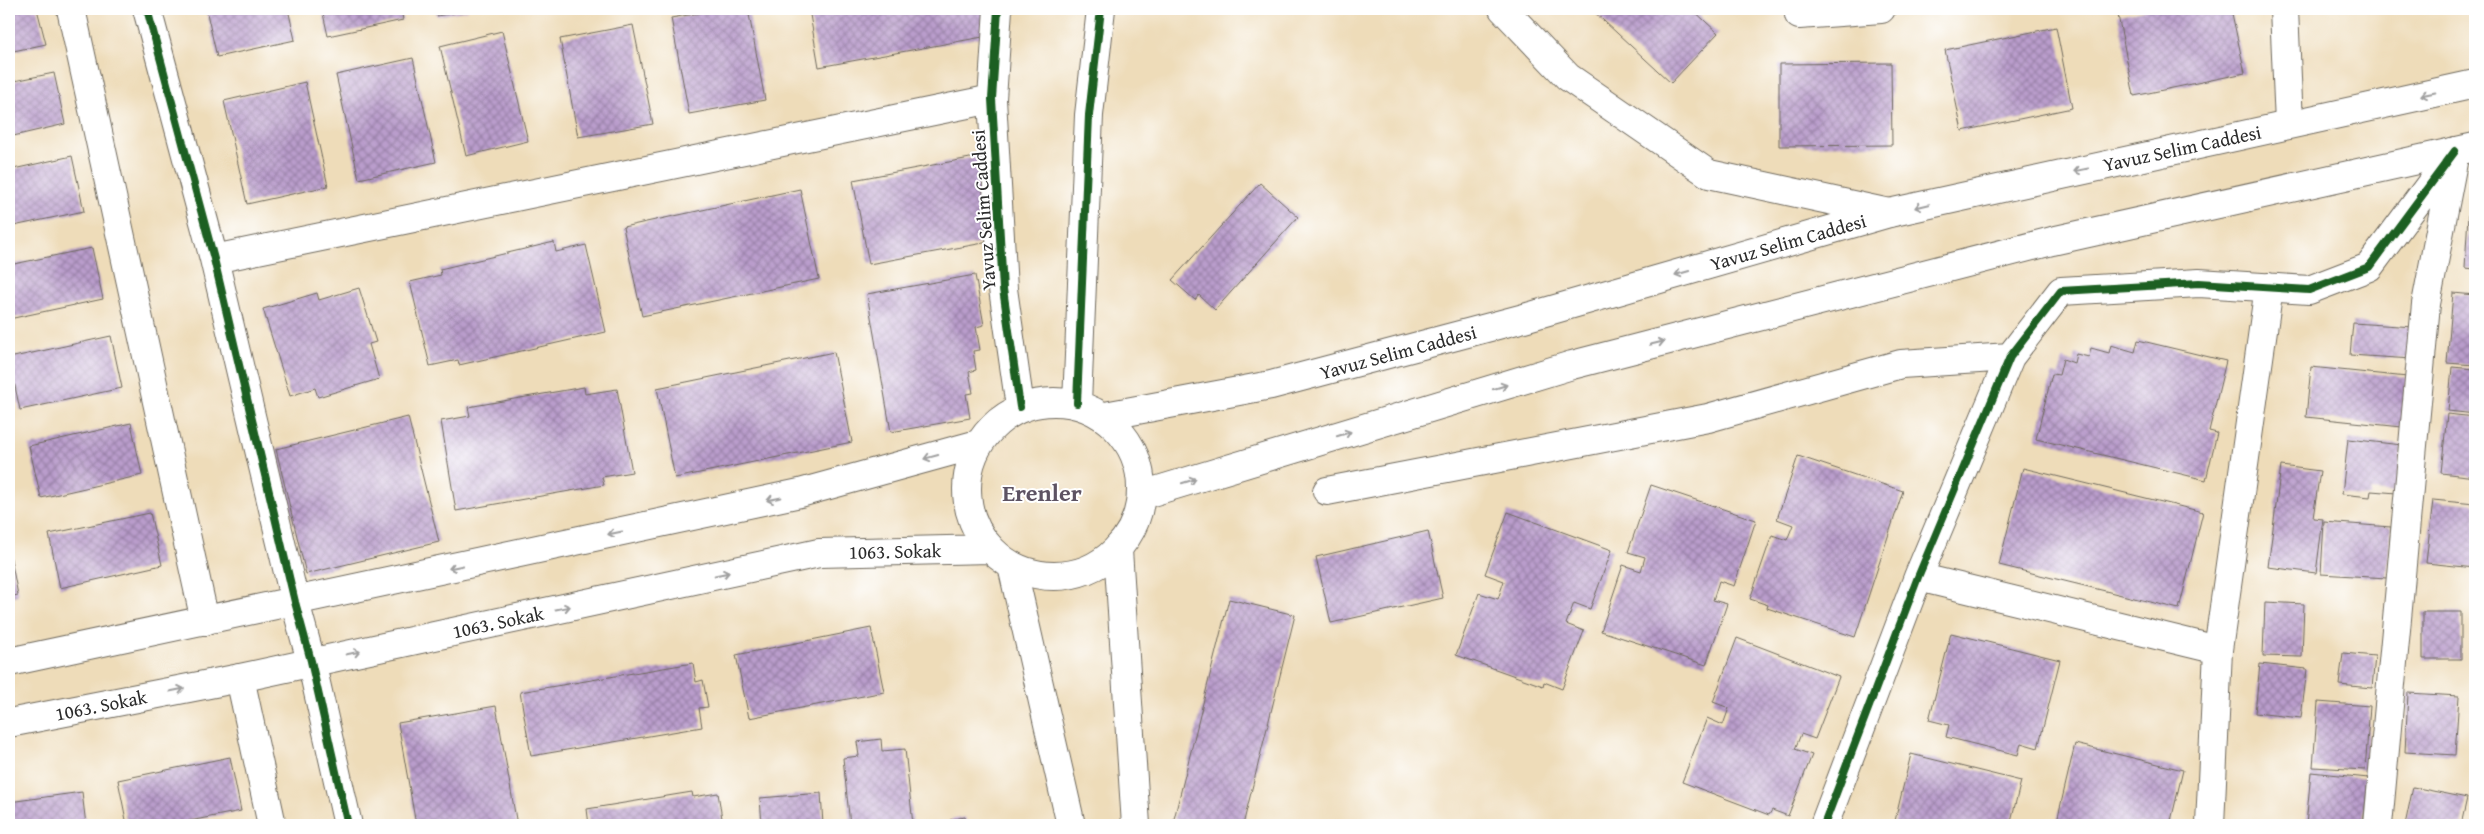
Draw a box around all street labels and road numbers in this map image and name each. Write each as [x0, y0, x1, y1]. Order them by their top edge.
street label: Yavuz Selim Caddesi [2100, 118, 2264, 178]
street label: Yavuz Selim Caddesi [963, 129, 1003, 291]
street label: Yavuz Selim Caddesi [1707, 206, 1869, 278]
street label: Yavuz Selim Caddesi [1317, 318, 1479, 386]
street label: 1063. Sokak [848, 536, 942, 566]
street label: 1063. Sokak [450, 599, 547, 645]
street label: 1063. Sokak [53, 682, 149, 728]

